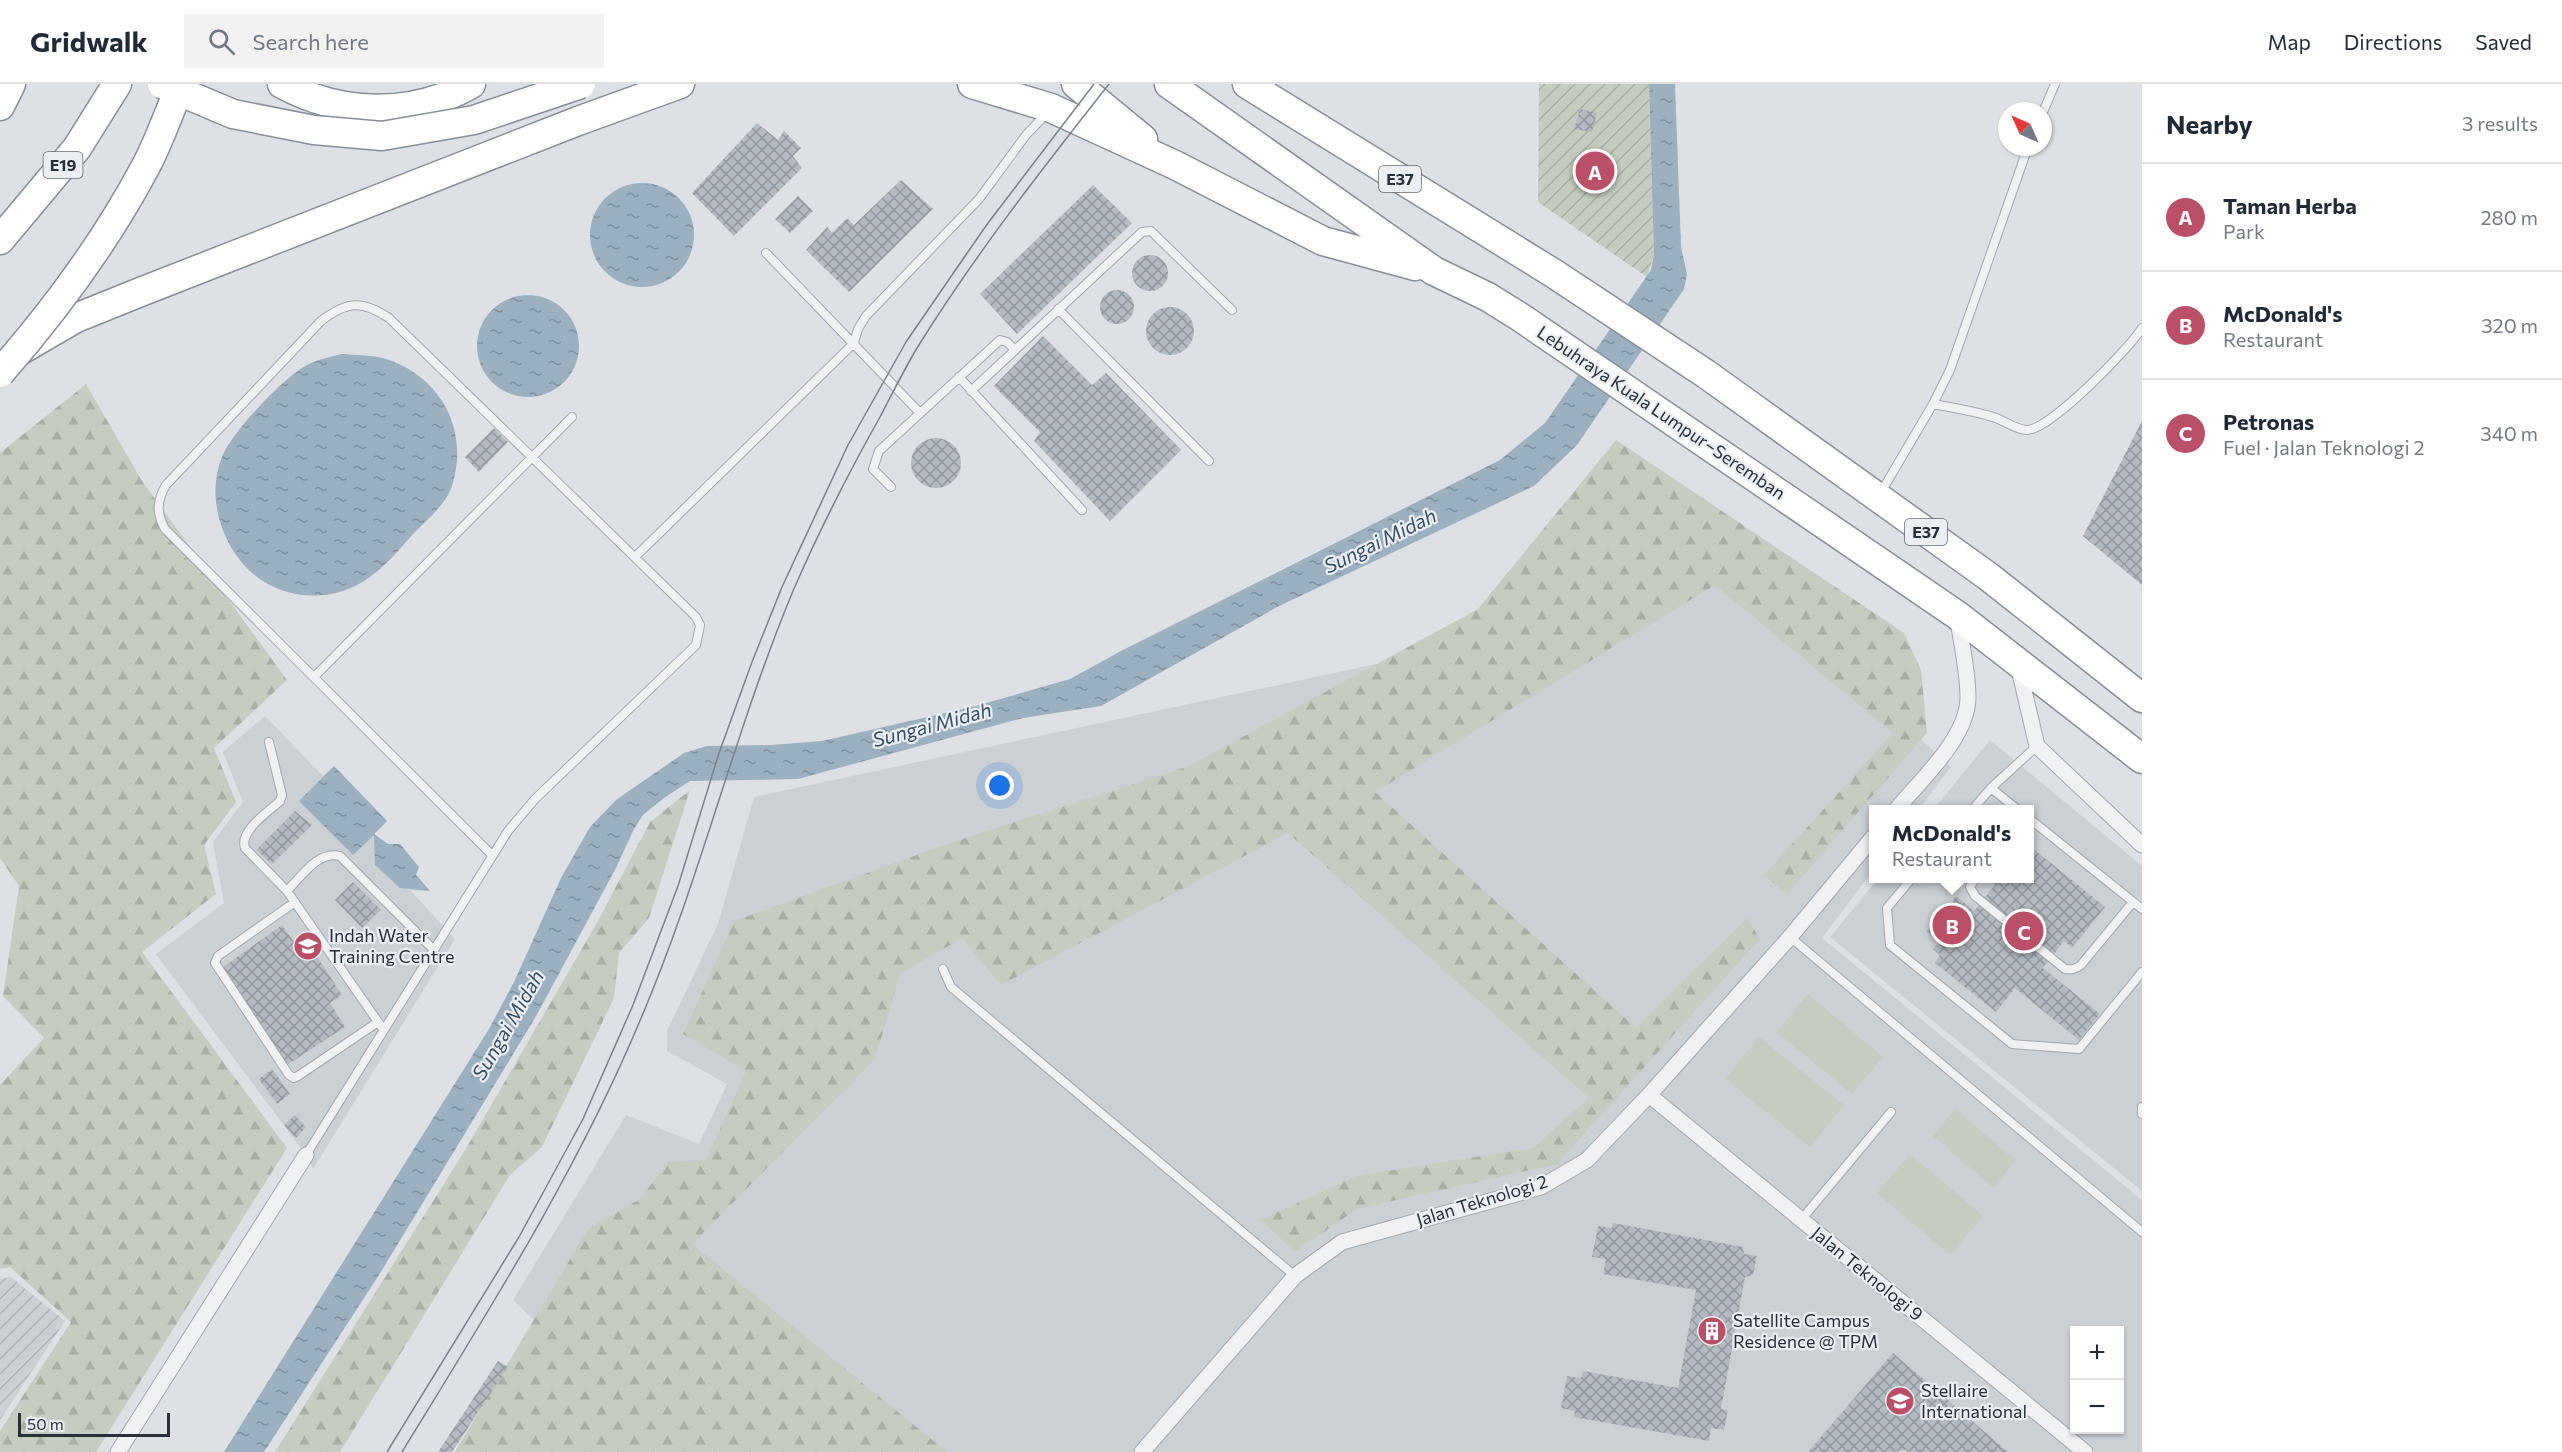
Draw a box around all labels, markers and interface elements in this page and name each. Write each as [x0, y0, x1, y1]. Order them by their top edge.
search box [184, 14, 604, 68]
text: Gridwalk [30, 24, 148, 58]
icon: search [205, 25, 238, 58]
text: Search here [253, 28, 369, 55]
text: Map [2268, 29, 2311, 54]
text: Directions [2344, 29, 2442, 54]
text: Saved [2475, 29, 2532, 54]
north arrow [1998, 102, 2052, 156]
text: Nearby [2166, 108, 2253, 139]
text: 3 results [2462, 111, 2538, 135]
pin: A [1576, 148, 1614, 194]
road number: E19 [44, 152, 82, 178]
road number: E37 [1379, 166, 1421, 192]
text: Taman Herba [2223, 192, 2357, 219]
text: A [2178, 205, 2193, 229]
text: 280 m [2480, 205, 2538, 229]
text: Park [2223, 219, 2265, 243]
text: McDonald's [2223, 300, 2342, 327]
text: B [2179, 313, 2192, 337]
text: 320 m [2481, 313, 2538, 337]
street label: Lebuhraya Kuala Lumpur–Seremban [1533, 321, 1790, 504]
text: Restaurant [2223, 327, 2323, 351]
text: Petronas [2223, 408, 2314, 435]
text: C [2179, 421, 2192, 445]
text: 340 m [2480, 421, 2538, 445]
text: Fuel · Jalan Teknologi 2 [2223, 435, 2424, 459]
water label: Sungai Midah [1319, 503, 1440, 578]
road number: E37 [1905, 519, 1947, 545]
water label: Sungai Midah [870, 697, 994, 751]
your location [985, 771, 1014, 800]
popup [1869, 805, 2034, 883]
text: McDonald's [1892, 819, 2011, 846]
text: Restaurant [1892, 846, 1992, 870]
pin: B [1932, 902, 1972, 948]
pin: C [2004, 908, 2044, 954]
place label: Indah Water Training Centre [329, 924, 454, 967]
school or university icon: Indah Water Training Centre [292, 930, 324, 962]
water label: Sungai Midah [466, 966, 548, 1083]
street label: Jalan Teknologi 2 [1413, 1170, 1550, 1230]
street label: Jalan Teknologi 9 [1807, 1222, 1928, 1325]
place label: Satellite Campus Residence @ TPM [1733, 1309, 1878, 1352]
building icon: Satellite Campus Residence @ TPM [1696, 1315, 1728, 1347]
map controls [2070, 1326, 2124, 1434]
button: + [2070, 1326, 2124, 1380]
place label: Stellaire International [1921, 1379, 2027, 1422]
button: − [2070, 1380, 2124, 1434]
school or university icon: Stellaire International [1884, 1385, 1916, 1417]
scale bar [18, 1410, 170, 1438]
text: 50 m [27, 1414, 64, 1433]

